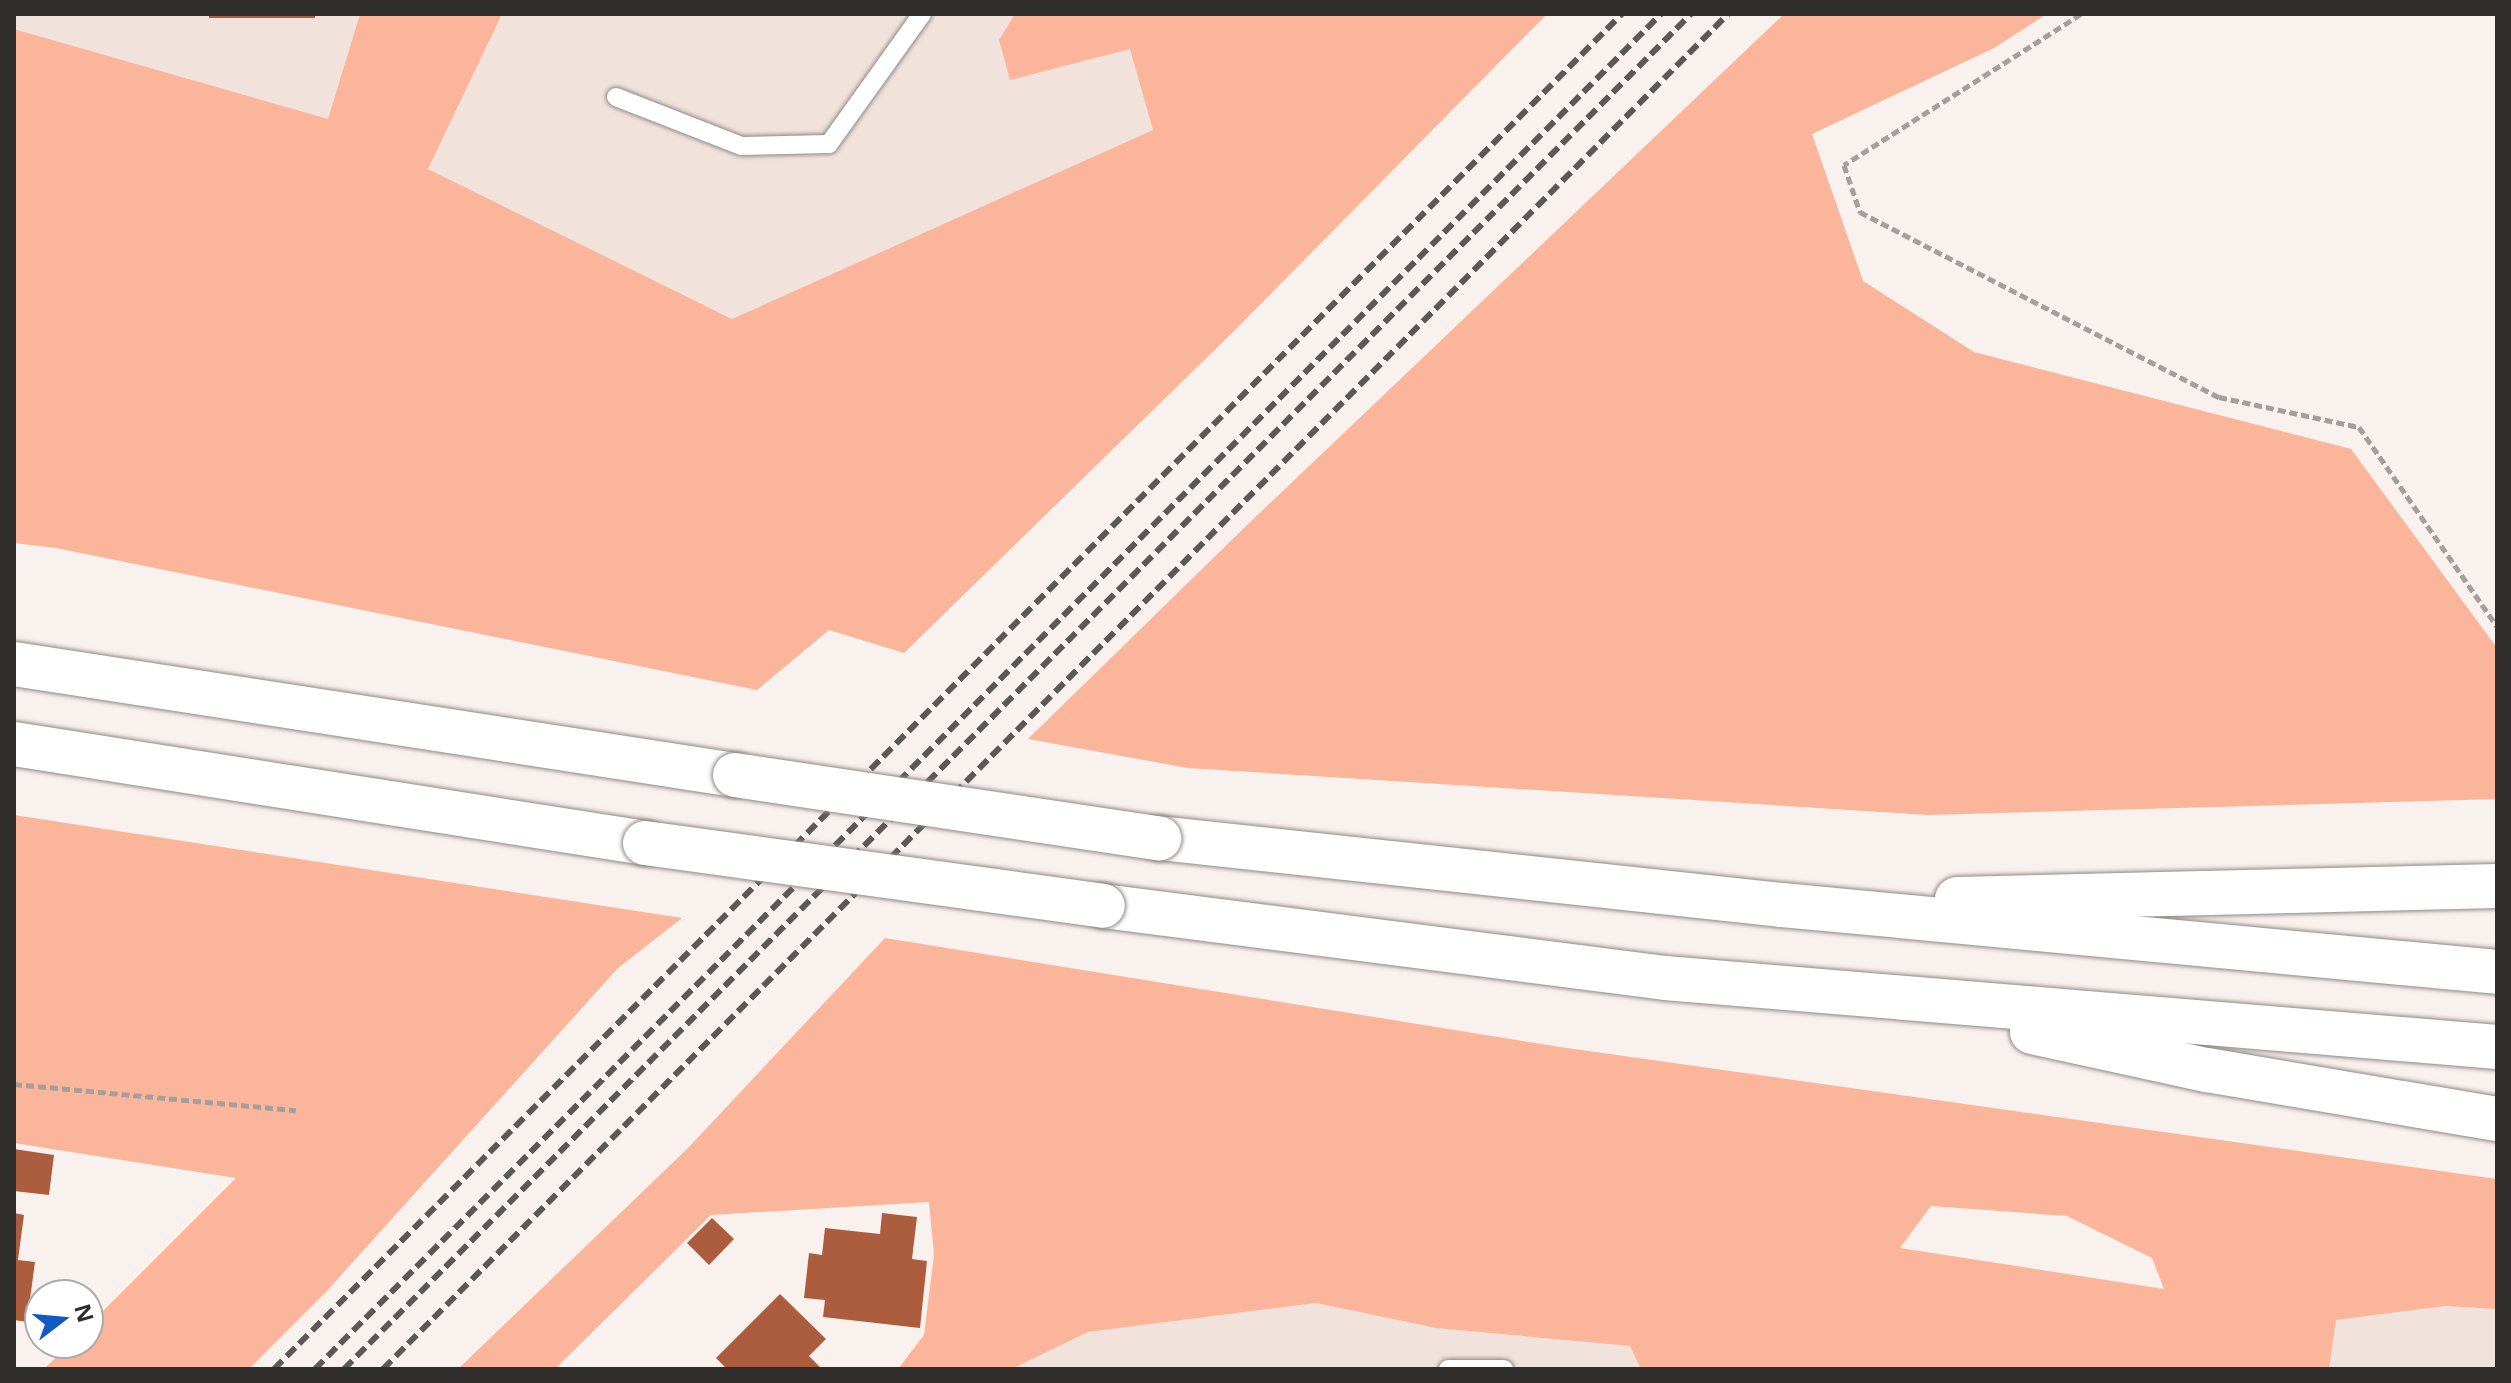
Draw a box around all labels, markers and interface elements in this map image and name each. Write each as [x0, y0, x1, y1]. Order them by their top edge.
north arrow [24, 1279, 104, 1359]
text: N [68, 1300, 102, 1326]

